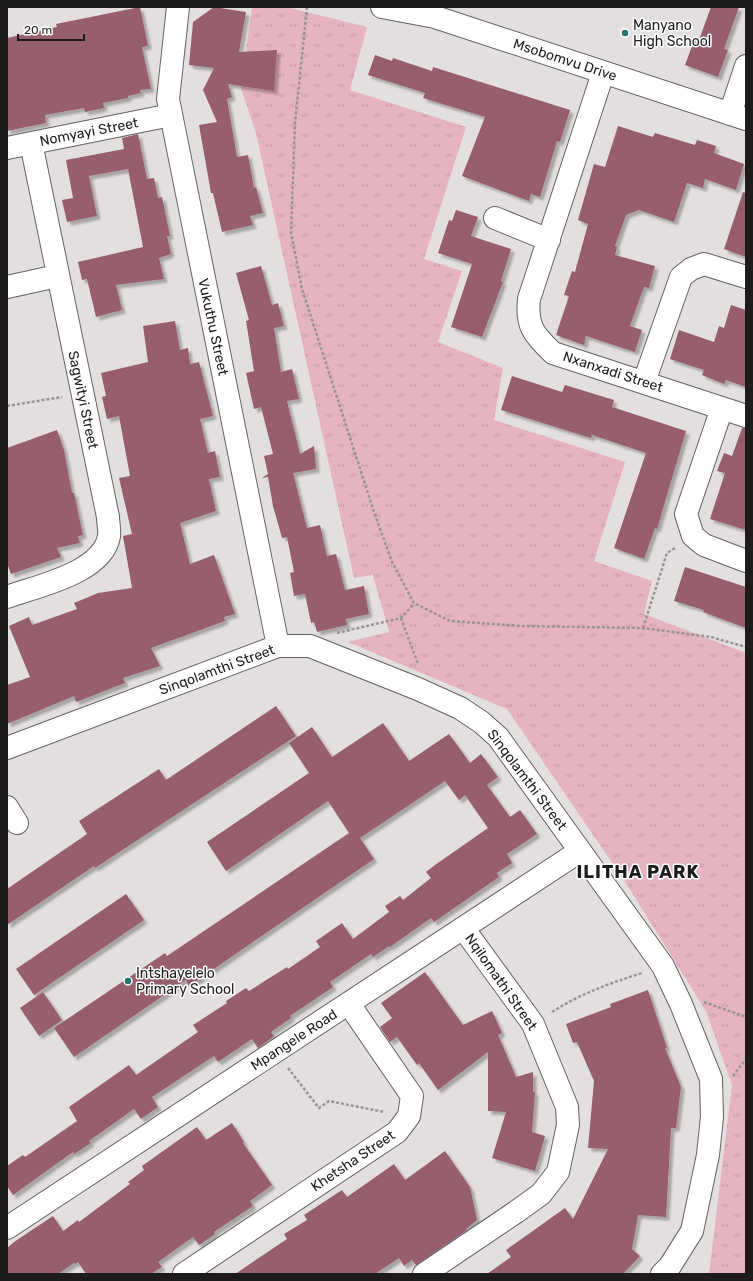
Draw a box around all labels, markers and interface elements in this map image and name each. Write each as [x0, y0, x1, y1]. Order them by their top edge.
scale bar [18, 16, 84, 42]
place label: Manyano High School [633, 17, 711, 50]
text: 20 m [24, 23, 52, 37]
marker: Manyano High School [620, 28, 630, 38]
street label: Msobomvu Drive [511, 35, 619, 85]
street label: Nomyayi Street [38, 114, 140, 150]
street label: Vukuthu Street [194, 277, 232, 378]
street label: Nxanxadi Street [561, 348, 666, 396]
street label: Sagwityi Street [64, 349, 102, 451]
street label: Sinqolamthi Street [157, 641, 278, 699]
street label: Sinqolamthi Street [484, 726, 571, 834]
district label: ILITHA PARK [577, 861, 700, 883]
street label: Nqilomathi Street [461, 930, 541, 1034]
place label: Intshayelelo Primary School [136, 965, 234, 998]
marker: Intshayelelo Primary School [123, 976, 133, 986]
street label: Mpangele Road [248, 1006, 340, 1074]
street label: Khetsha Street [308, 1126, 399, 1195]

